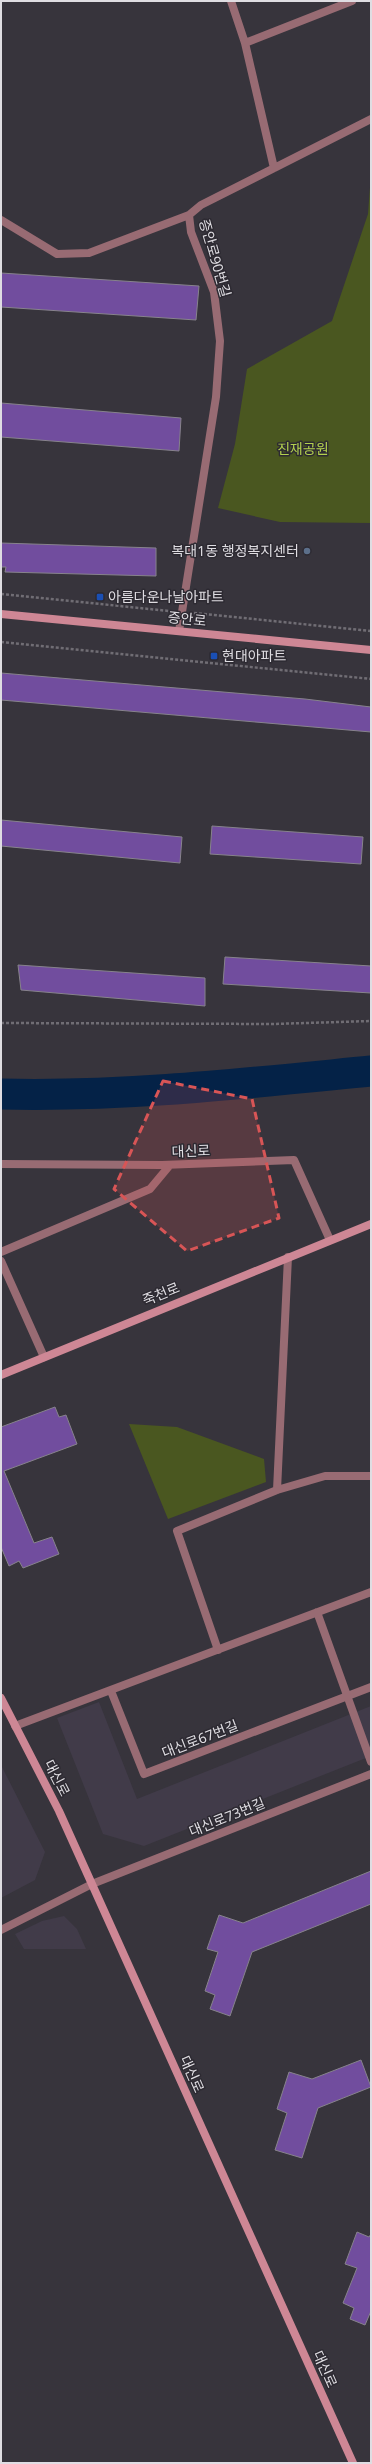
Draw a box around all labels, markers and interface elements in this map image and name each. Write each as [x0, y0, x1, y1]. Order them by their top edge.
street label: 증안로90번길 [195, 217, 236, 299]
park label: 진재공원 [277, 439, 329, 458]
place label: 복대1동 행정복지센터 [171, 541, 299, 560]
marker: 복대1동 행정복지센터 [302, 546, 312, 556]
place label: 아름다운나날아파트 [108, 587, 224, 606]
marker: 아름다운나날아파트 [95, 592, 105, 602]
street label: 증안로 [167, 607, 207, 630]
place label: 현대아파트 [222, 646, 287, 665]
marker: 현대아파트 [209, 651, 219, 661]
street label: 대신로 [171, 1140, 211, 1161]
street label: 죽천로 [139, 1277, 182, 1310]
street label: 대신로67번길 [159, 1715, 241, 1762]
street label: 대신로 [40, 1756, 75, 1799]
street label: 대신로73번길 [186, 1793, 268, 1840]
street label: 대신로 [176, 2052, 209, 2095]
street label: 대신로 [309, 2347, 342, 2390]

